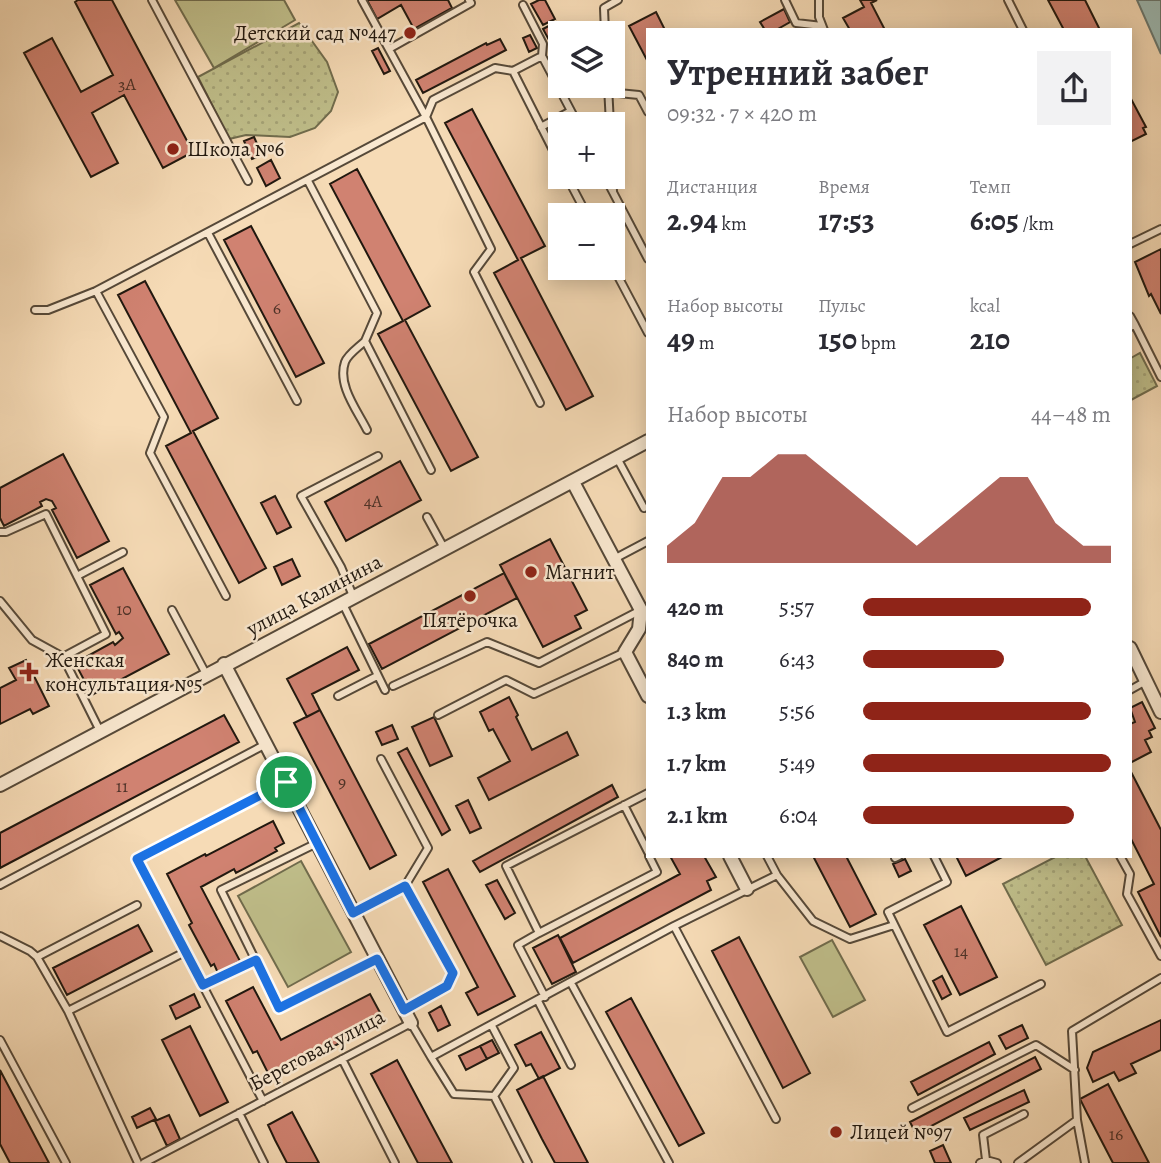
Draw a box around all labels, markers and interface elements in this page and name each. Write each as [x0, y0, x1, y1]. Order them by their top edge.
place label: Детский сад №447 [234, 19, 396, 47]
map controls [548, 21, 625, 280]
button: layers [548, 21, 625, 98]
marker: Детский сад №447 [402, 25, 418, 41]
text: Утренний забег [667, 46, 928, 98]
button: share [1037, 51, 1111, 125]
house number: 3А [118, 72, 136, 96]
text: 09:32 · 7 × 420 m [667, 98, 817, 129]
button: + [548, 112, 625, 189]
place label: Школа №6 [187, 135, 285, 163]
marker: Школа №6 [165, 141, 181, 157]
text: Дистанция [667, 174, 758, 200]
text: Время [818, 174, 870, 200]
text: Темп [970, 174, 1011, 200]
text: 2.94 [667, 200, 718, 240]
text: 17:53 [818, 200, 875, 240]
text: 6:05 [970, 200, 1019, 240]
button: − [548, 203, 625, 280]
text: km [718, 211, 747, 237]
text: /km [1019, 211, 1054, 237]
text: Набор высоты [667, 293, 783, 319]
text: Пульс [818, 293, 866, 319]
text: kcal [970, 293, 1000, 319]
house number: 6 [273, 296, 281, 320]
text: 49 [667, 319, 695, 359]
text: 150 [818, 319, 857, 359]
text: 210 [970, 319, 1010, 359]
text: m [695, 330, 715, 356]
text: bpm [857, 330, 896, 356]
text: Набор высоты [667, 399, 808, 430]
text: 44–48 m [1031, 399, 1111, 430]
house number: 4А [364, 489, 383, 513]
street label: улица Калинина [240, 547, 387, 643]
place label: Магнит [545, 558, 615, 586]
marker: Магнит [523, 564, 539, 580]
marker: Пятёрочка [462, 588, 478, 604]
text: 420 m [667, 592, 724, 623]
text: 5:57 [779, 592, 814, 623]
house number: 10 [116, 597, 132, 621]
place label: Пятёрочка [422, 606, 518, 634]
text: 840 m [667, 644, 724, 675]
text: 6:43 [779, 644, 815, 675]
place label: Женская консультация №5 [45, 646, 203, 698]
marker: Женская консультация №5 [19, 662, 39, 682]
text: 1.3 km [667, 696, 727, 727]
text: 5:56 [779, 696, 815, 727]
text: 1.7 km [667, 748, 727, 779]
text: 5:49 [779, 748, 815, 779]
pin [256, 752, 316, 812]
icon: arrive [267, 763, 305, 801]
house number: 9 [338, 770, 346, 794]
house number: 11 [116, 774, 128, 798]
text: 2.1 km [667, 800, 728, 831]
text: 6:04 [779, 800, 818, 831]
house number: 14 [954, 939, 968, 963]
street label: Береговая улица [244, 1002, 390, 1097]
place label: Лицей №97 [850, 1118, 952, 1146]
house number: 16 [1109, 1122, 1123, 1146]
marker: Лицей №97 [828, 1124, 844, 1140]

